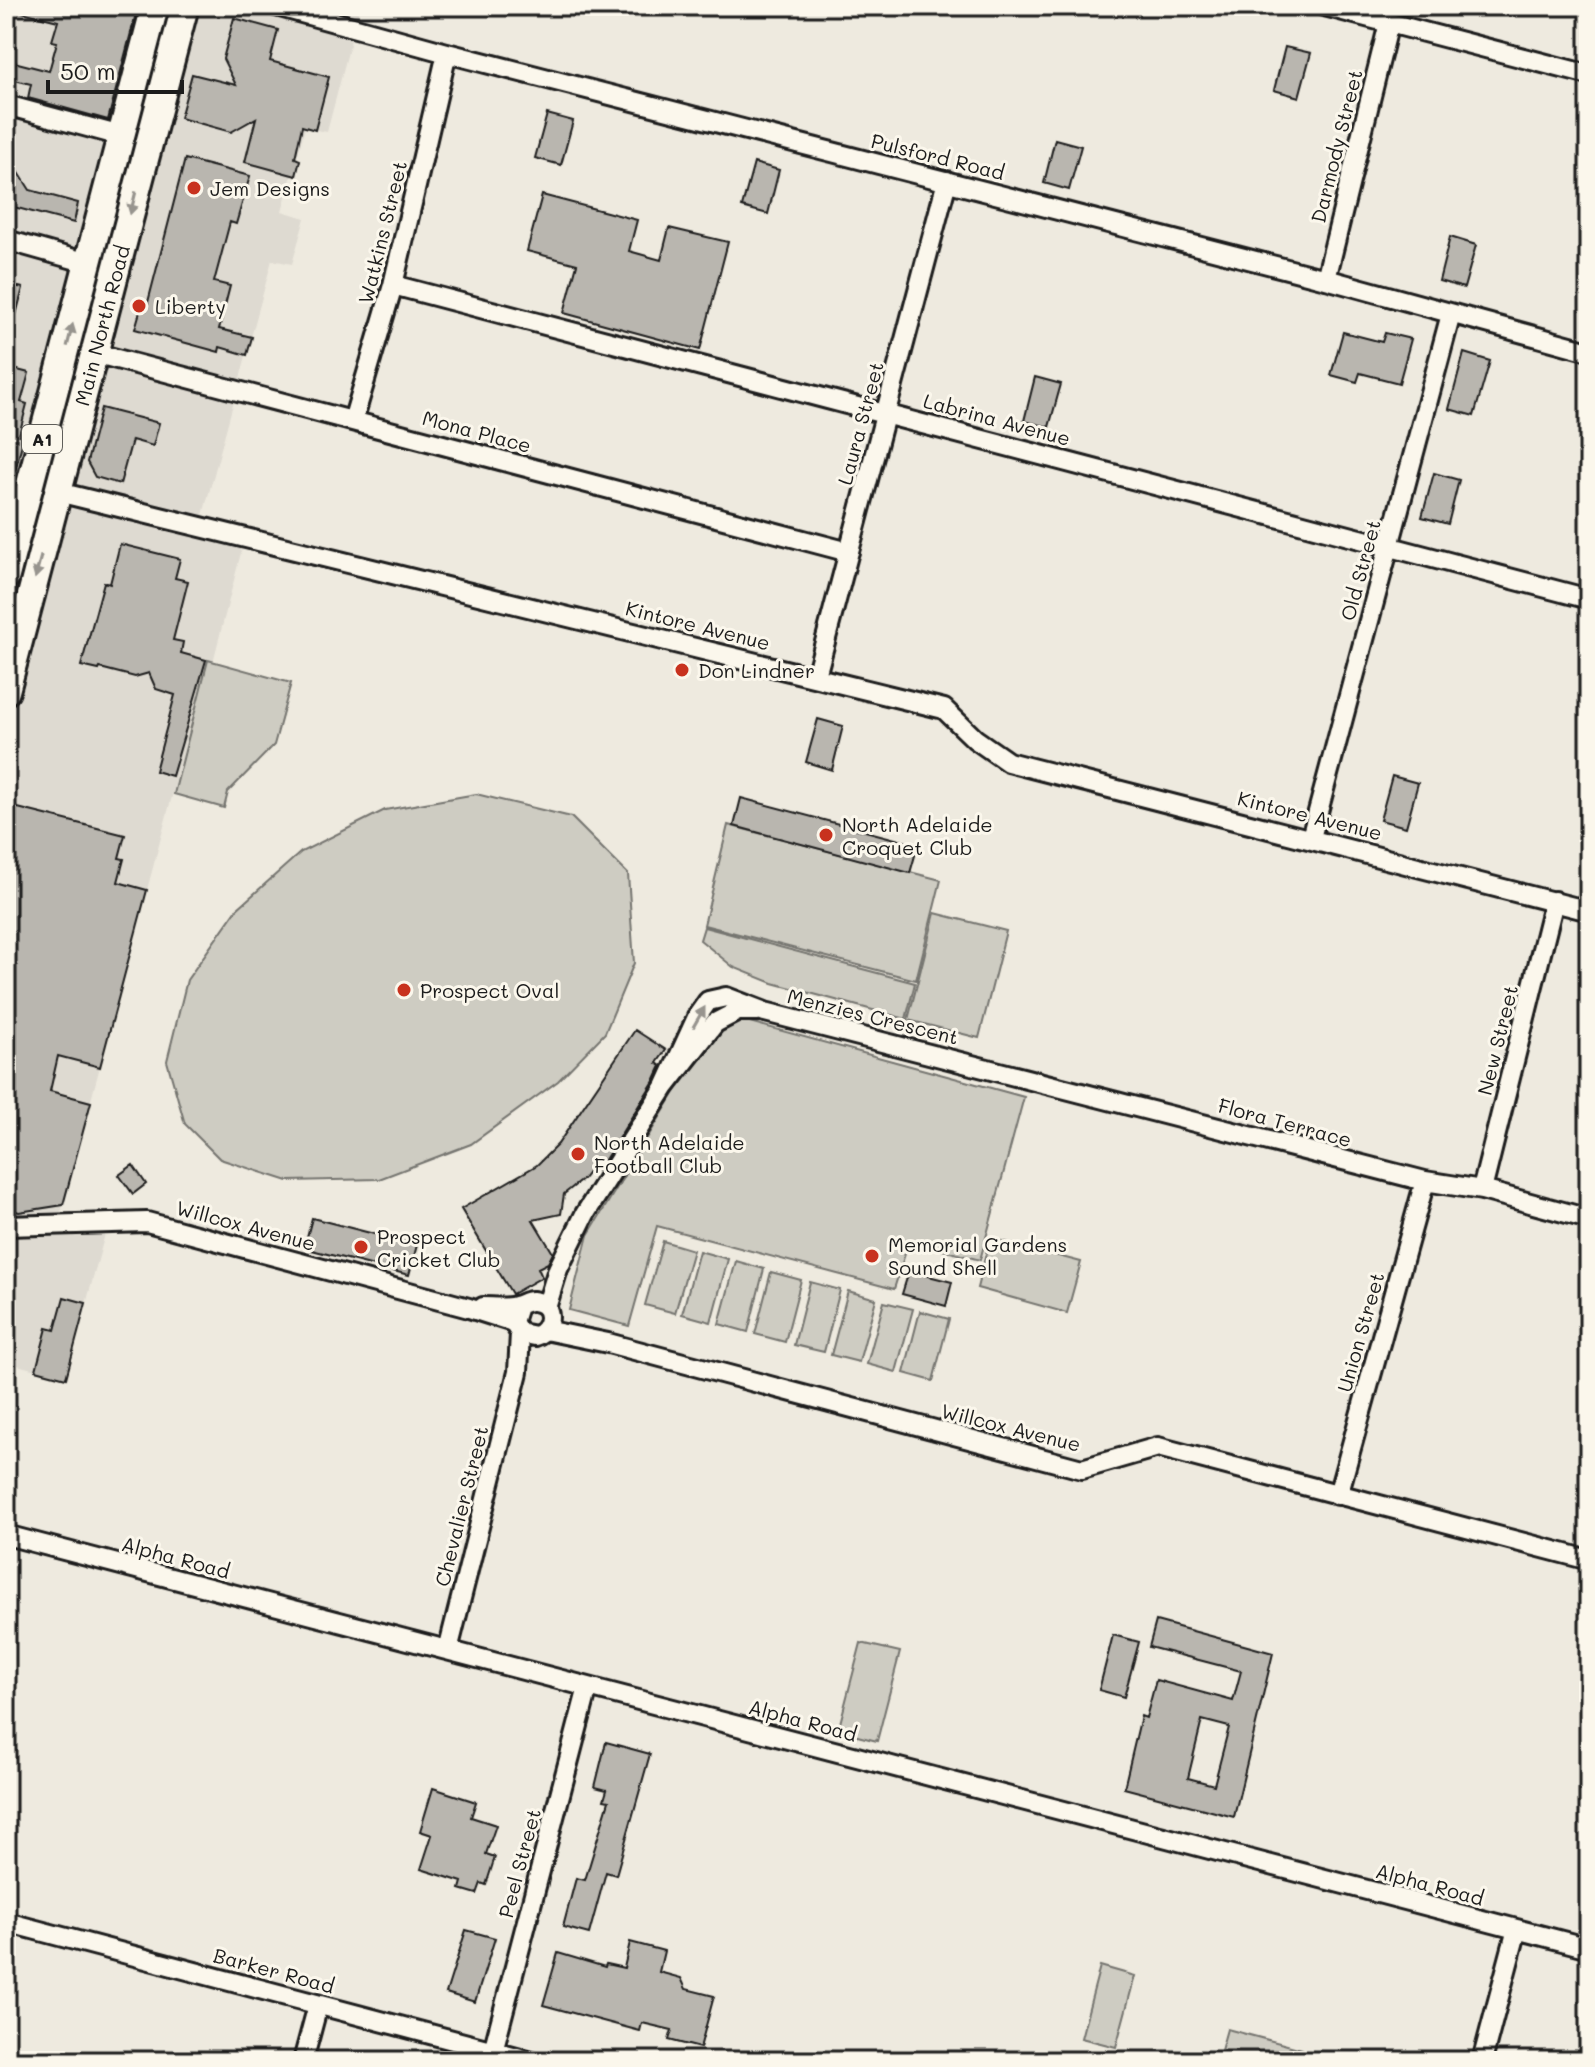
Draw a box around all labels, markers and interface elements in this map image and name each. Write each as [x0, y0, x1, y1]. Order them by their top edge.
scale bar [48, 44, 182, 94]
text: 50 m [60, 55, 116, 86]
street label: Darmody Street [1304, 67, 1368, 225]
street label: Pulsford Road [869, 127, 1007, 185]
street label: Watkins Street [352, 158, 412, 306]
place label: Jem Designs [210, 175, 330, 201]
marker: Jem Designs [185, 179, 203, 197]
one-way arrow [126, 191, 139, 216]
street label: Main North Road [68, 242, 135, 408]
place label: Liberty [155, 293, 226, 319]
marker: Liberty [130, 297, 148, 315]
one-way arrow [64, 322, 77, 347]
street label: Laura Street [831, 359, 889, 487]
street label: Labrina Avenue [921, 387, 1073, 451]
street label: Mona Place [420, 404, 534, 458]
road number: A1 [22, 425, 62, 453]
street label: Old Street [1334, 517, 1386, 623]
one-way arrow [32, 555, 44, 580]
street label: Kintore Avenue [623, 594, 773, 656]
place label: Don Lindner [698, 657, 815, 683]
marker: Don Lindner [673, 661, 691, 679]
street label: Kintore Avenue [1235, 784, 1385, 846]
place label: North Adelaide Croquet Club [842, 811, 993, 860]
marker: North Adelaide Croquet Club [817, 826, 835, 844]
place label: Prospect Oval [420, 977, 559, 1003]
marker: Prospect Oval [395, 981, 413, 999]
street label: Menzies Crescent [785, 982, 961, 1050]
street label: New Street [1471, 982, 1523, 1098]
one-way arrow [692, 1006, 706, 1028]
street label: Flora Terrace [1215, 1092, 1355, 1152]
place label: North Adelaide Football Club [594, 1129, 745, 1178]
marker: North Adelaide Football Club [569, 1145, 587, 1163]
street label: Willcox Avenue [174, 1194, 318, 1256]
place label: Prospect Cricket Club [377, 1223, 500, 1272]
place label: Memorial Gardens Sound Shell [888, 1231, 1067, 1280]
marker: Prospect Cricket Club [352, 1238, 370, 1256]
marker: Memorial Gardens Sound Shell [863, 1247, 881, 1265]
street label: Union Street [1330, 1269, 1390, 1395]
street label: Willcox Avenue [938, 1397, 1084, 1457]
street label: Chevalier Street [428, 1423, 494, 1589]
street label: Alpha Road [119, 1530, 233, 1584]
street label: Alpha Road [746, 1693, 860, 1747]
street label: Peel Street [492, 1806, 546, 1920]
street label: Alpha Road [1373, 1857, 1487, 1911]
street label: Barker Road [211, 1941, 337, 1999]

